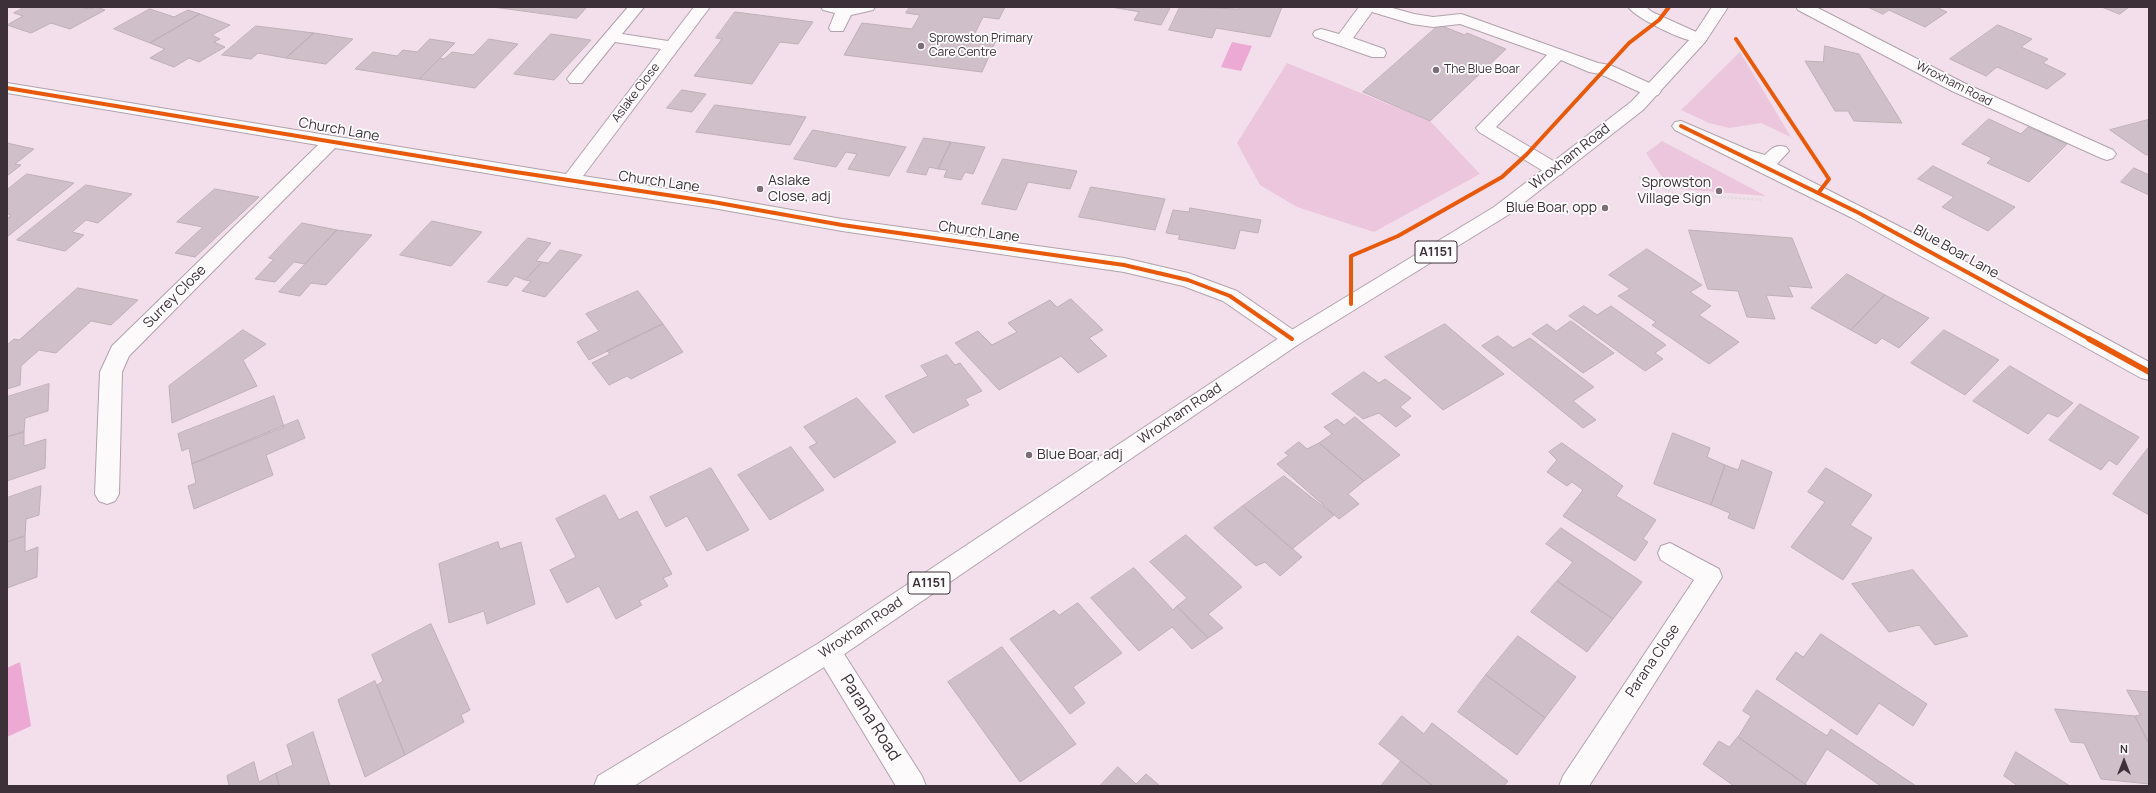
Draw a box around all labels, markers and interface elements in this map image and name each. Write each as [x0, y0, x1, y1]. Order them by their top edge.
place label: Sprowston Primary Care Centre [929, 32, 1033, 60]
marker: Sprowston Primary Care Centre [916, 41, 926, 51]
street label: Wroxham Road [1914, 59, 1994, 109]
street label: Aslake Close [609, 61, 663, 125]
place label: The Blue Boar [1444, 63, 1520, 77]
marker: The Blue Boar [1431, 65, 1441, 75]
street label: Church Lane [297, 115, 381, 145]
street label: Wroxham Road [1526, 120, 1614, 194]
street label: Church Lane [617, 168, 701, 196]
place label: Aslake Close, adj [768, 173, 831, 206]
place label: Sprowston Village Sign [1637, 175, 1711, 208]
marker: Aslake Close, adj [755, 184, 765, 194]
marker: Sprowston Village Sign [1714, 186, 1724, 196]
place label: Blue Boar, opp [1506, 200, 1597, 216]
marker: Blue Boar, opp [1600, 203, 1610, 213]
street label: Church Lane [937, 218, 1021, 246]
street label: Blue Boar Lane [1910, 222, 2002, 282]
road number: A1151 [1415, 241, 1457, 263]
street label: Surrey Close [140, 262, 210, 332]
street label: Wroxham Road [1135, 380, 1225, 448]
place label: Blue Boar, adj [1037, 447, 1123, 463]
marker: Blue Boar, adj [1024, 450, 1034, 460]
road number: A1151 [908, 572, 950, 594]
street label: Wroxham Road [816, 594, 906, 662]
street label: Parana Close [1622, 621, 1684, 701]
street label: Parana Road [835, 671, 905, 765]
north arrow [2104, 741, 2144, 781]
text: N [2120, 741, 2128, 756]

